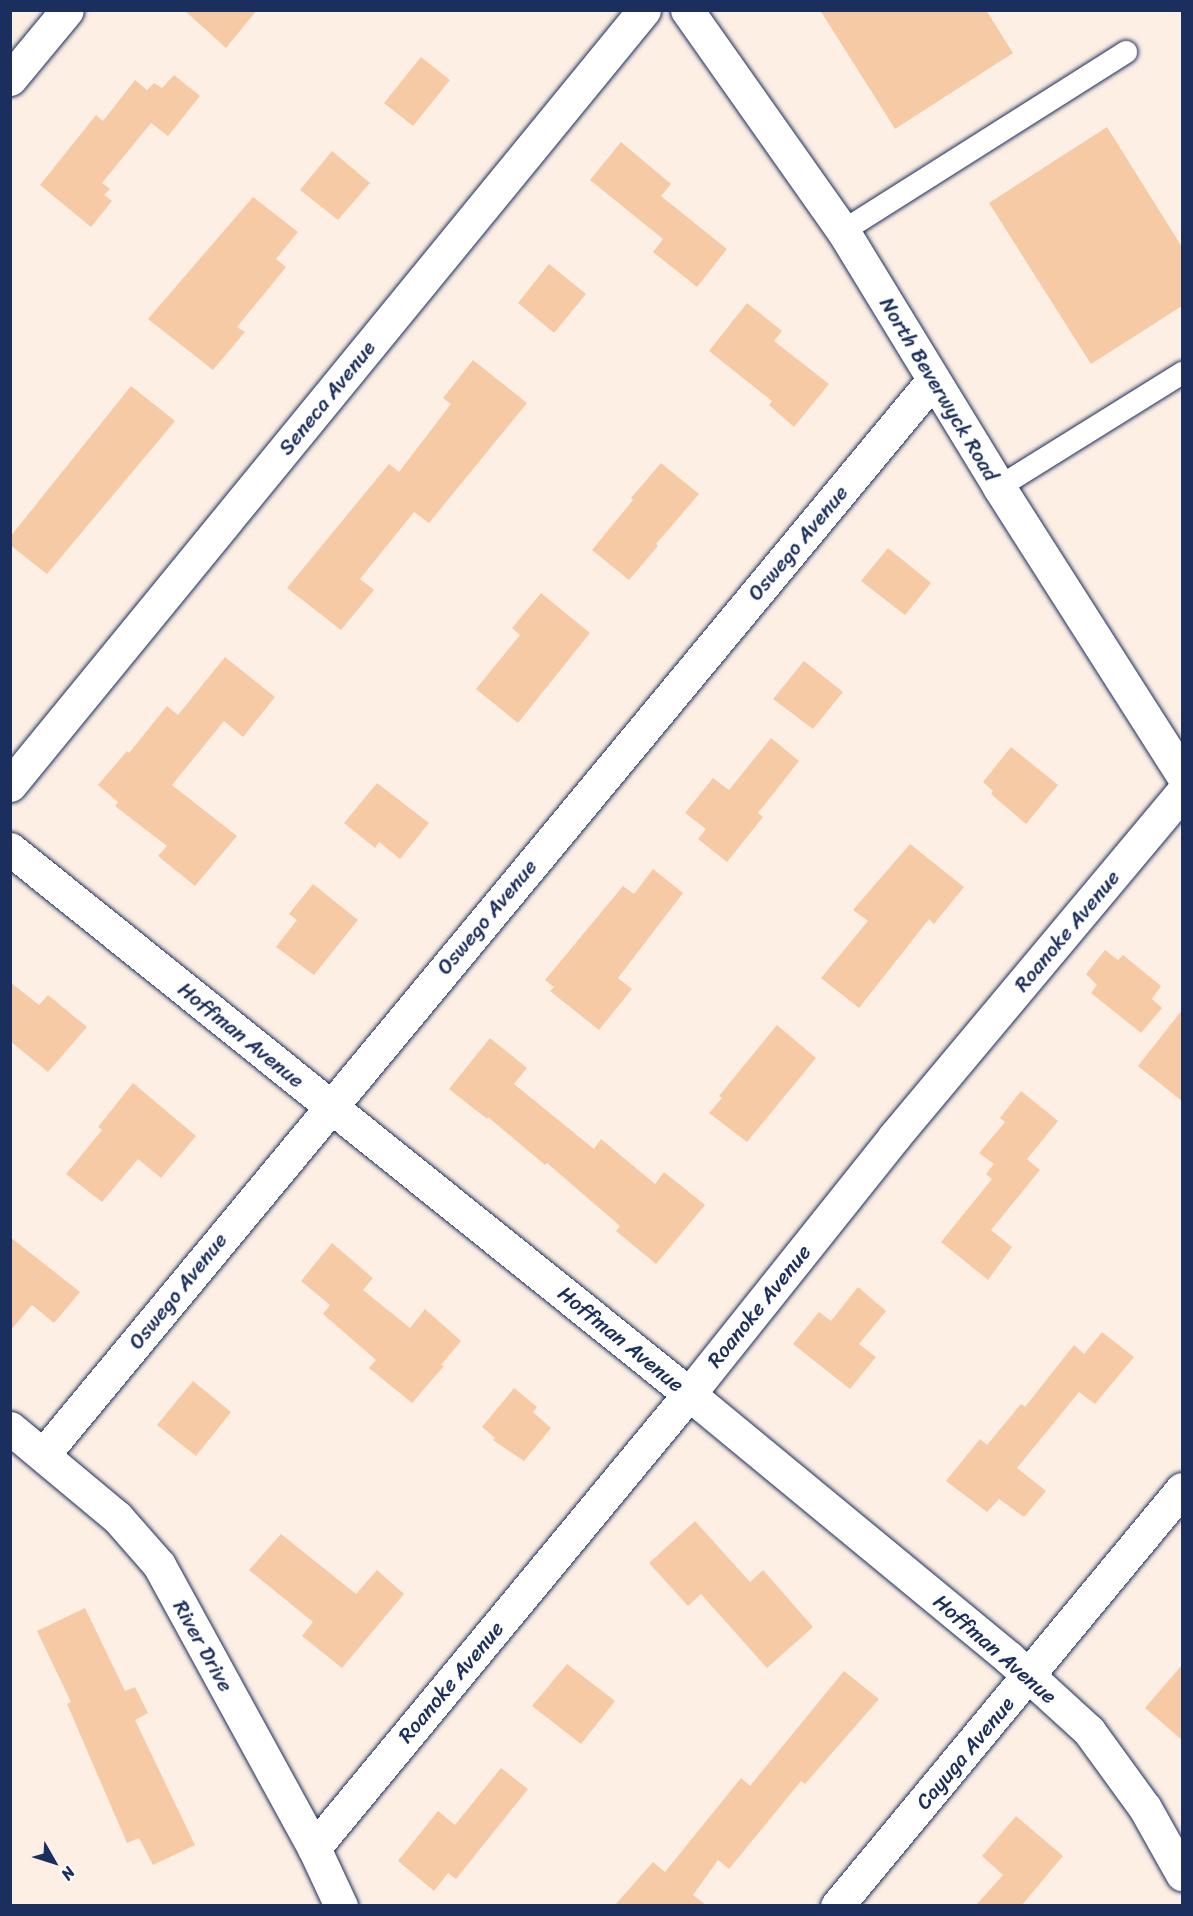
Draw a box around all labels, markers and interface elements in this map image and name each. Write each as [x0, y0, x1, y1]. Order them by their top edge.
street label: North Beverwyck Road [874, 292, 1004, 486]
street label: Seneca Avenue [273, 336, 381, 460]
street label: Oswego Avenue [743, 480, 853, 606]
street label: Oswego Avenue [432, 854, 542, 980]
street label: Roanoke Avenue [1009, 865, 1125, 997]
street label: Hoffman Avenue [173, 977, 309, 1093]
street label: Oswego Avenue [123, 1228, 233, 1354]
street label: Roanoke Avenue [702, 1240, 816, 1372]
street label: Hoffman Avenue [553, 1281, 689, 1397]
street label: Hoffman Avenue [928, 1589, 1062, 1709]
street label: River Drive [168, 1596, 238, 1696]
street label: Roanoke Avenue [393, 1616, 509, 1748]
street label: Cayuga Avenue [911, 1691, 1019, 1815]
north arrow [24, 1832, 84, 1892]
text: N [54, 1860, 83, 1887]

